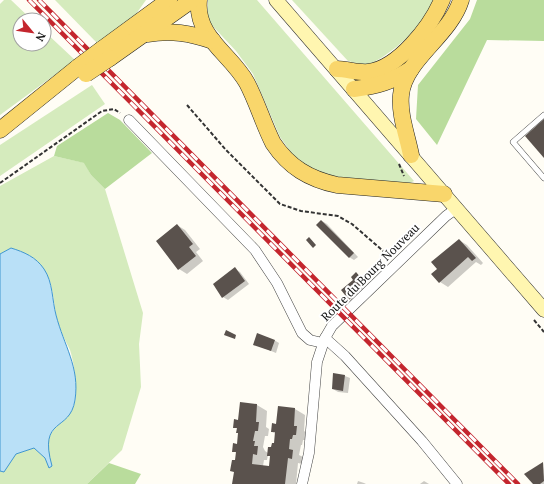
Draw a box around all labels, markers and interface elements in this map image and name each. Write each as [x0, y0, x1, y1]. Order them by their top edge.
north arrow [12, 12, 52, 52]
text: N [32, 30, 49, 44]
street label: Route du Bourg Nouveau [318, 220, 422, 324]

